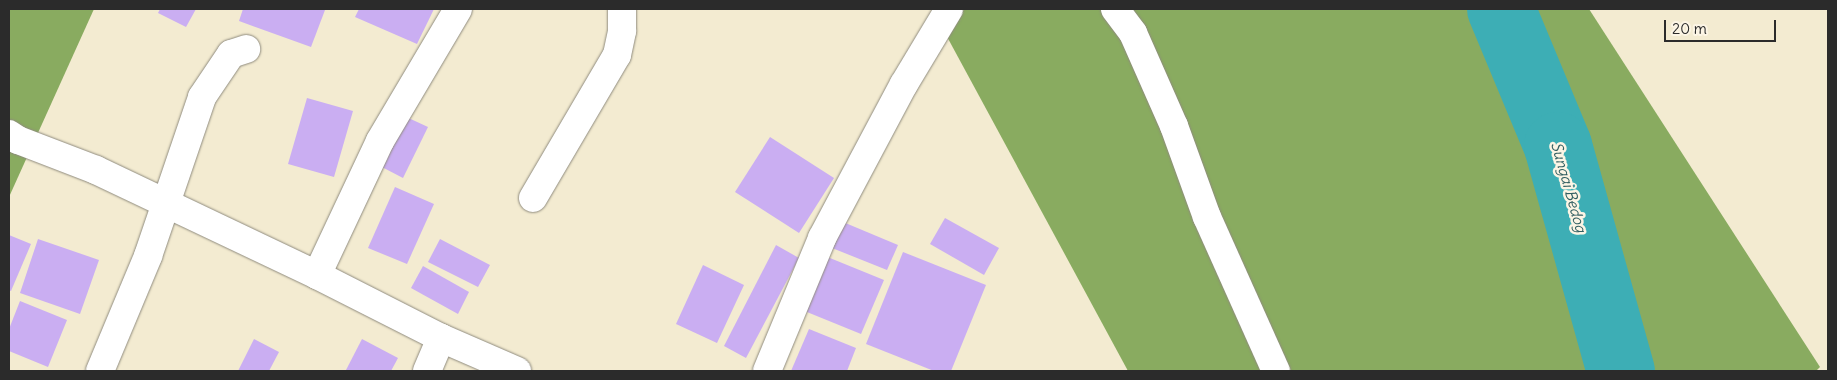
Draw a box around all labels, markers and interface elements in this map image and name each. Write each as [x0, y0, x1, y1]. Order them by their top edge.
scale bar [1667, 10, 1780, 42]
text: 20 m [1672, 19, 1707, 38]
water label: Sungai Bedog [1548, 140, 1590, 234]

